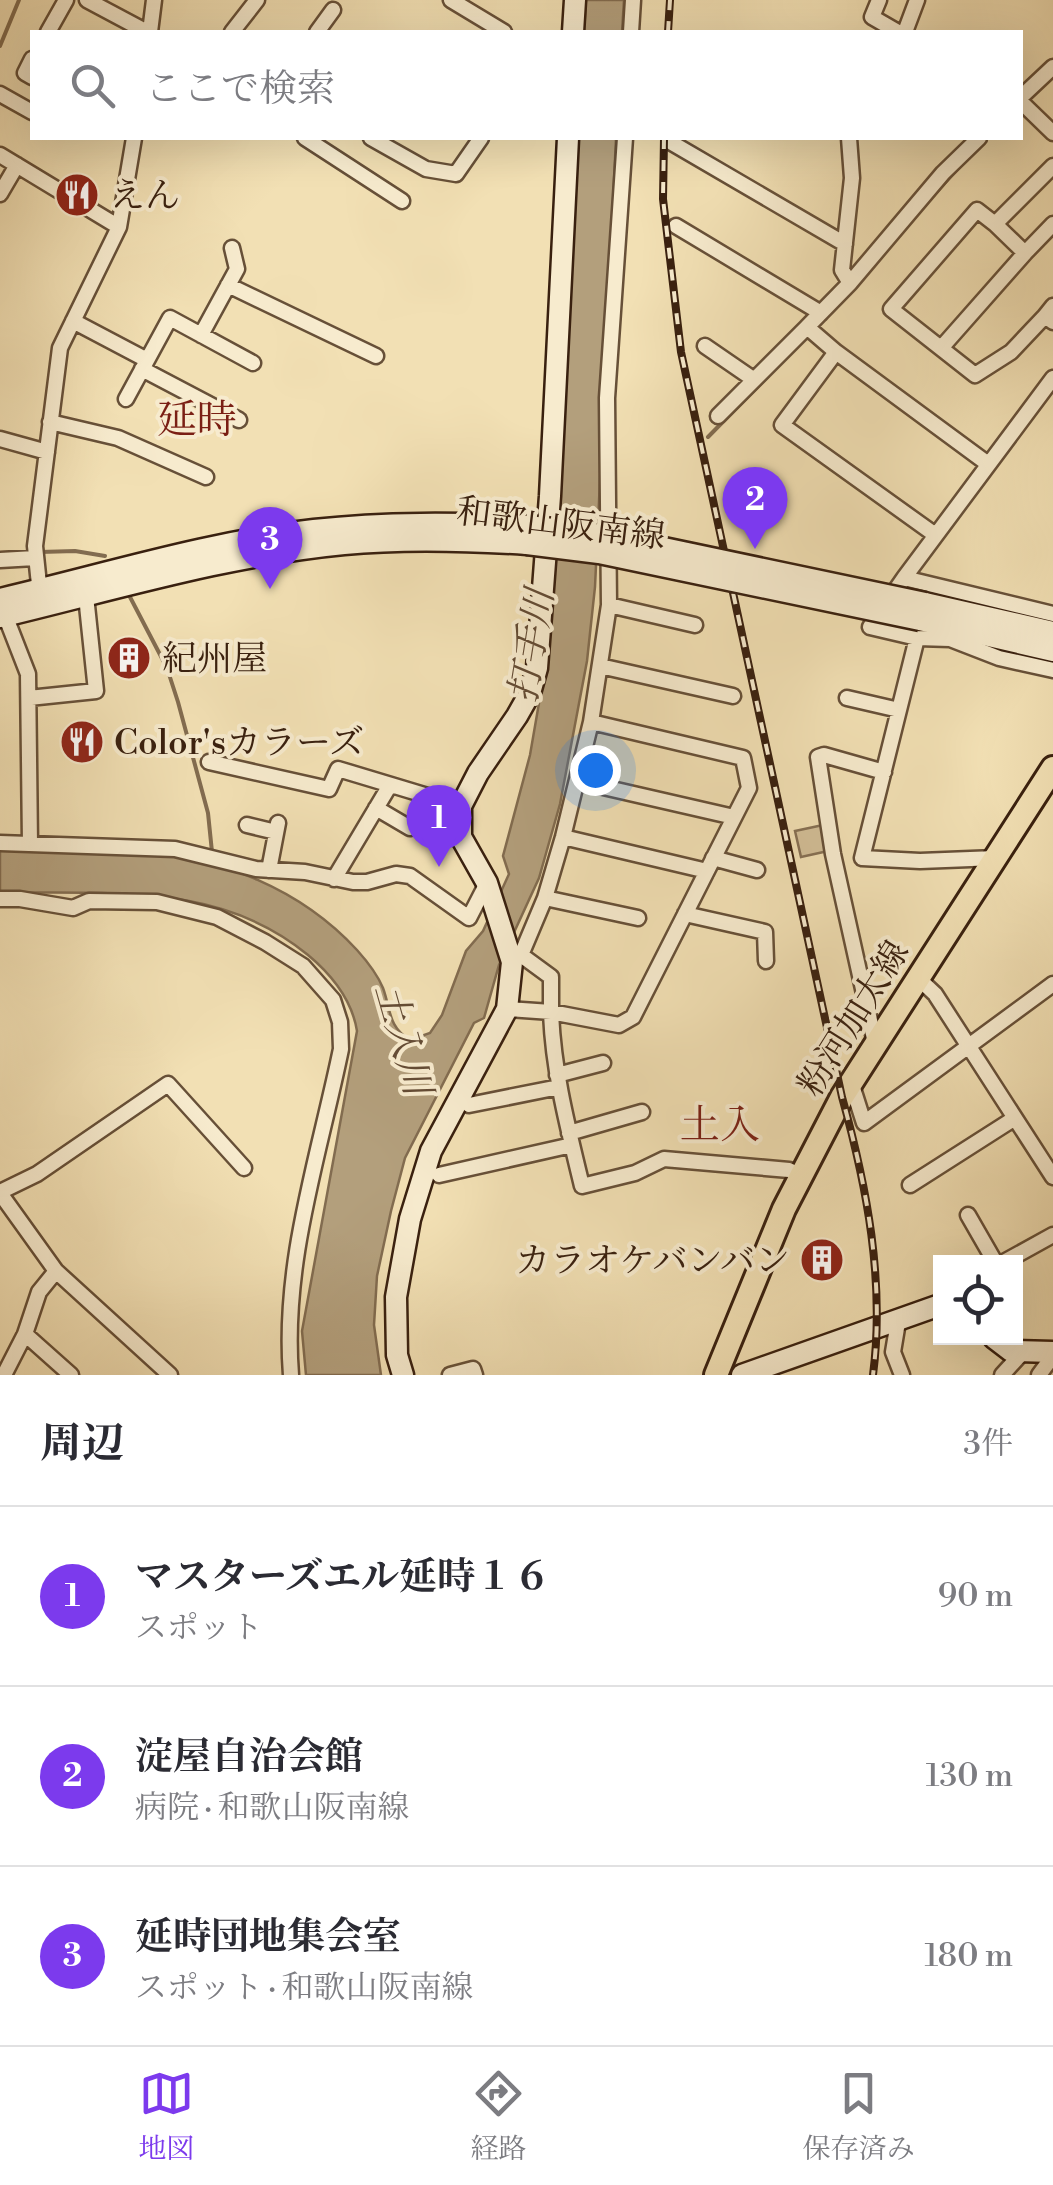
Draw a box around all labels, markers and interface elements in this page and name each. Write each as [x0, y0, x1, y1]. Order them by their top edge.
search box [30, 30, 1023, 140]
icon: search [65, 58, 120, 113]
text: ここで検索 [145, 66, 335, 113]
restaurant icon: えん [54, 172, 100, 218]
place label: えん [110, 175, 180, 218]
district label: 延時 [157, 396, 237, 446]
pin: 2 [722, 466, 788, 549]
street label: 和歌山阪南線 [454, 490, 668, 559]
pin: 3 [238, 506, 302, 589]
water label: 打手川 [500, 582, 565, 706]
building icon: 紀州屋 [106, 635, 152, 681]
place label: 紀州屋 [162, 638, 267, 681]
restaurant icon: Color'sカラーズ [59, 719, 105, 765]
place label: Color'sカラーズ [114, 722, 364, 765]
your location [570, 745, 621, 796]
pin: 1 [406, 784, 472, 867]
street label: 粉河加太線 [790, 933, 919, 1104]
water label: 土入川 [364, 978, 442, 1105]
district label: 土入 [680, 1101, 760, 1151]
building icon: カラオケバンバン [799, 1237, 845, 1283]
place label: カラオケバンバン [515, 1240, 790, 1283]
map controls [933, 1255, 1023, 1345]
button: locate [933, 1255, 1023, 1345]
text: 周辺 [40, 1418, 124, 1471]
text: 3件 [963, 1424, 1013, 1464]
text: マスターズエル延時１６ [135, 1554, 551, 1601]
text: 1 [65, 1576, 80, 1616]
text: 90 m [938, 1576, 1013, 1616]
text: スポット [135, 1608, 263, 1648]
text: 淀屋自治会館 [135, 1734, 363, 1781]
text: 2 [62, 1756, 83, 1796]
text: 130 m [926, 1756, 1013, 1796]
text: 病院 · 和歌山阪南線 [135, 1788, 410, 1828]
text: 延時団地集会室 [135, 1914, 401, 1961]
text: 3 [63, 1936, 82, 1976]
text: 180 m [924, 1936, 1013, 1976]
text: スポット · 和歌山阪南線 [135, 1968, 474, 2008]
tab: 地図 [138, 2066, 194, 2167]
tab: 経路 [470, 2066, 527, 2167]
tab: 保存済み [803, 2066, 915, 2167]

